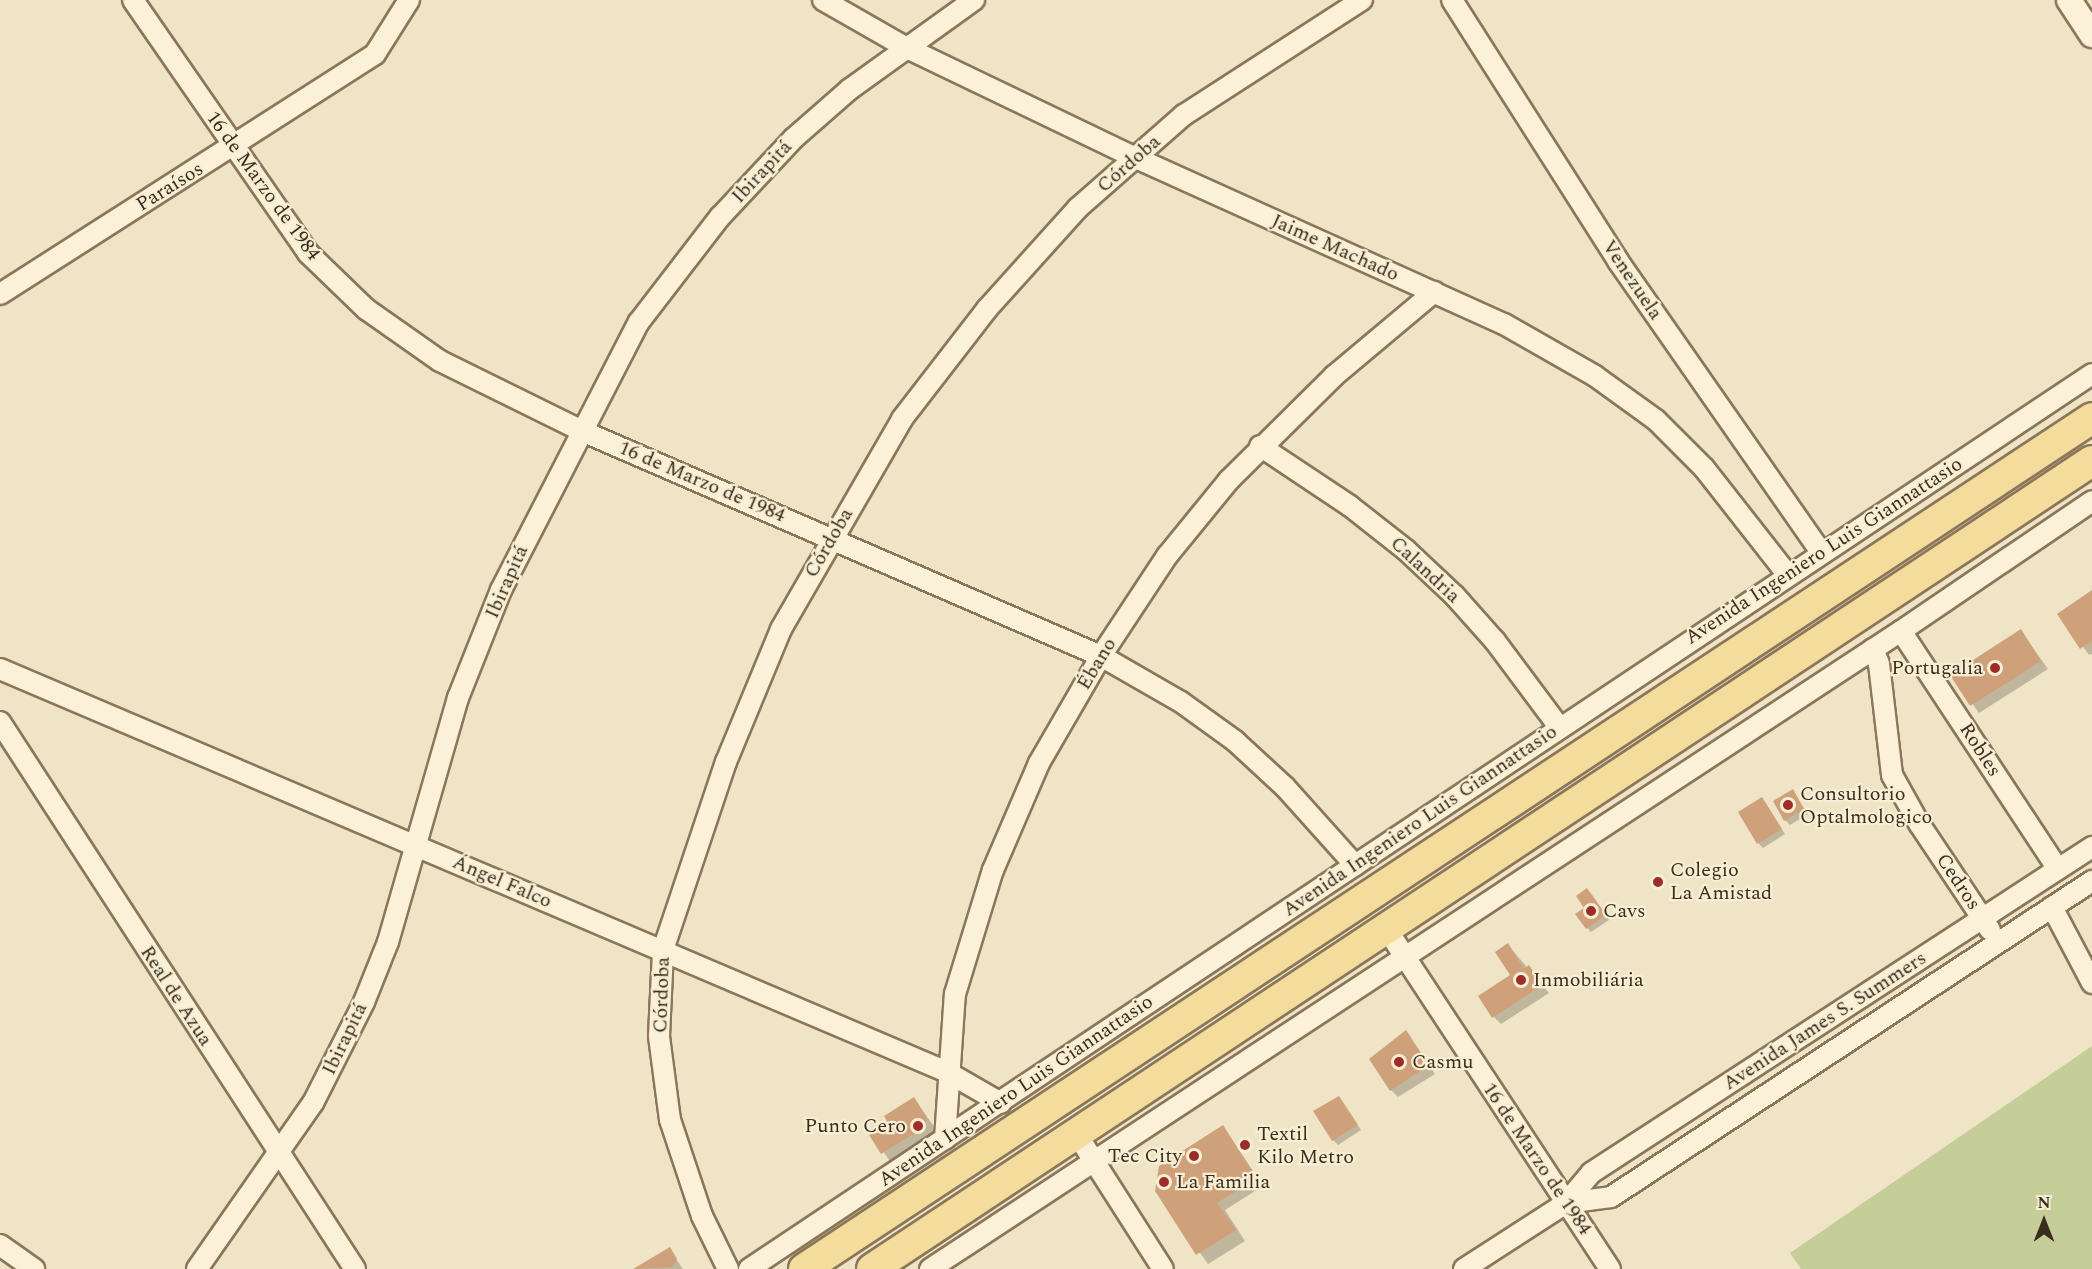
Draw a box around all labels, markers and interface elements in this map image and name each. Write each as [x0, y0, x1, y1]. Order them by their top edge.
street label: 16 de Marzo de 1984 [201, 107, 325, 265]
street label: Córdoba [1092, 130, 1166, 198]
street label: Ibirapitá [727, 135, 797, 209]
street label: Paraísos [132, 157, 208, 217]
street label: Jaime Machado [1268, 209, 1402, 287]
street label: Venezuela [1597, 236, 1667, 324]
street label: 16 de Marzo de 1984 [615, 436, 789, 528]
street label: Avenida Ingeniero Luis Giannattasio [1681, 452, 1967, 650]
street label: Córdoba [800, 504, 858, 582]
street label: Calandria [1385, 532, 1465, 608]
street label: Ibirapitá [480, 542, 534, 622]
street label: Ébano [1072, 634, 1122, 694]
place label: Portugalia [1891, 656, 1983, 680]
marker: Portugalia [1988, 661, 2002, 675]
street label: Robles [1954, 719, 2006, 781]
street label: Avenida Ingeniero Luis Giannattasio [1278, 720, 1562, 922]
place label: Consultorio Optalmologico [1800, 782, 1932, 829]
marker: Consultorio Optalmologico [1781, 798, 1795, 812]
street label: Cedros [1931, 849, 1985, 915]
street label: Ángel Falco [449, 850, 555, 914]
place label: Colegio La Amistad [1670, 858, 1772, 905]
marker: Colegio La Amistad [1651, 875, 1665, 889]
place label: Cavs [1603, 899, 1646, 923]
marker: Cavs [1584, 904, 1598, 918]
street label: Real de Azua [135, 941, 217, 1051]
street label: Avenida James S. Summers [1719, 946, 1931, 1096]
street label: Córdoba [649, 956, 675, 1034]
place label: Inmobiliária [1533, 968, 1644, 992]
marker: Inmobiliária [1514, 973, 1528, 987]
street label: Avenida Ingeniero Luis Giannattasio [874, 990, 1158, 1192]
street label: Ibirapitá [317, 999, 373, 1079]
place label: Casmu [1412, 1050, 1473, 1074]
marker: Casmu [1390, 1053, 1408, 1071]
street label: 16 de Marzo de 1984 [1477, 1078, 1597, 1240]
place label: Punto Cero [805, 1114, 906, 1138]
marker: Punto Cero [911, 1119, 925, 1133]
place label: Textil Kilo Metro [1257, 1122, 1354, 1169]
marker: Textil Kilo Metro [1238, 1138, 1252, 1152]
place label: Tec City [1108, 1144, 1182, 1168]
marker: Tec City [1187, 1149, 1201, 1163]
place label: La Familia [1176, 1170, 1270, 1194]
marker: La Familia [1157, 1175, 1171, 1189]
north arrow [2014, 1191, 2074, 1251]
text: N [2037, 1191, 2051, 1215]

